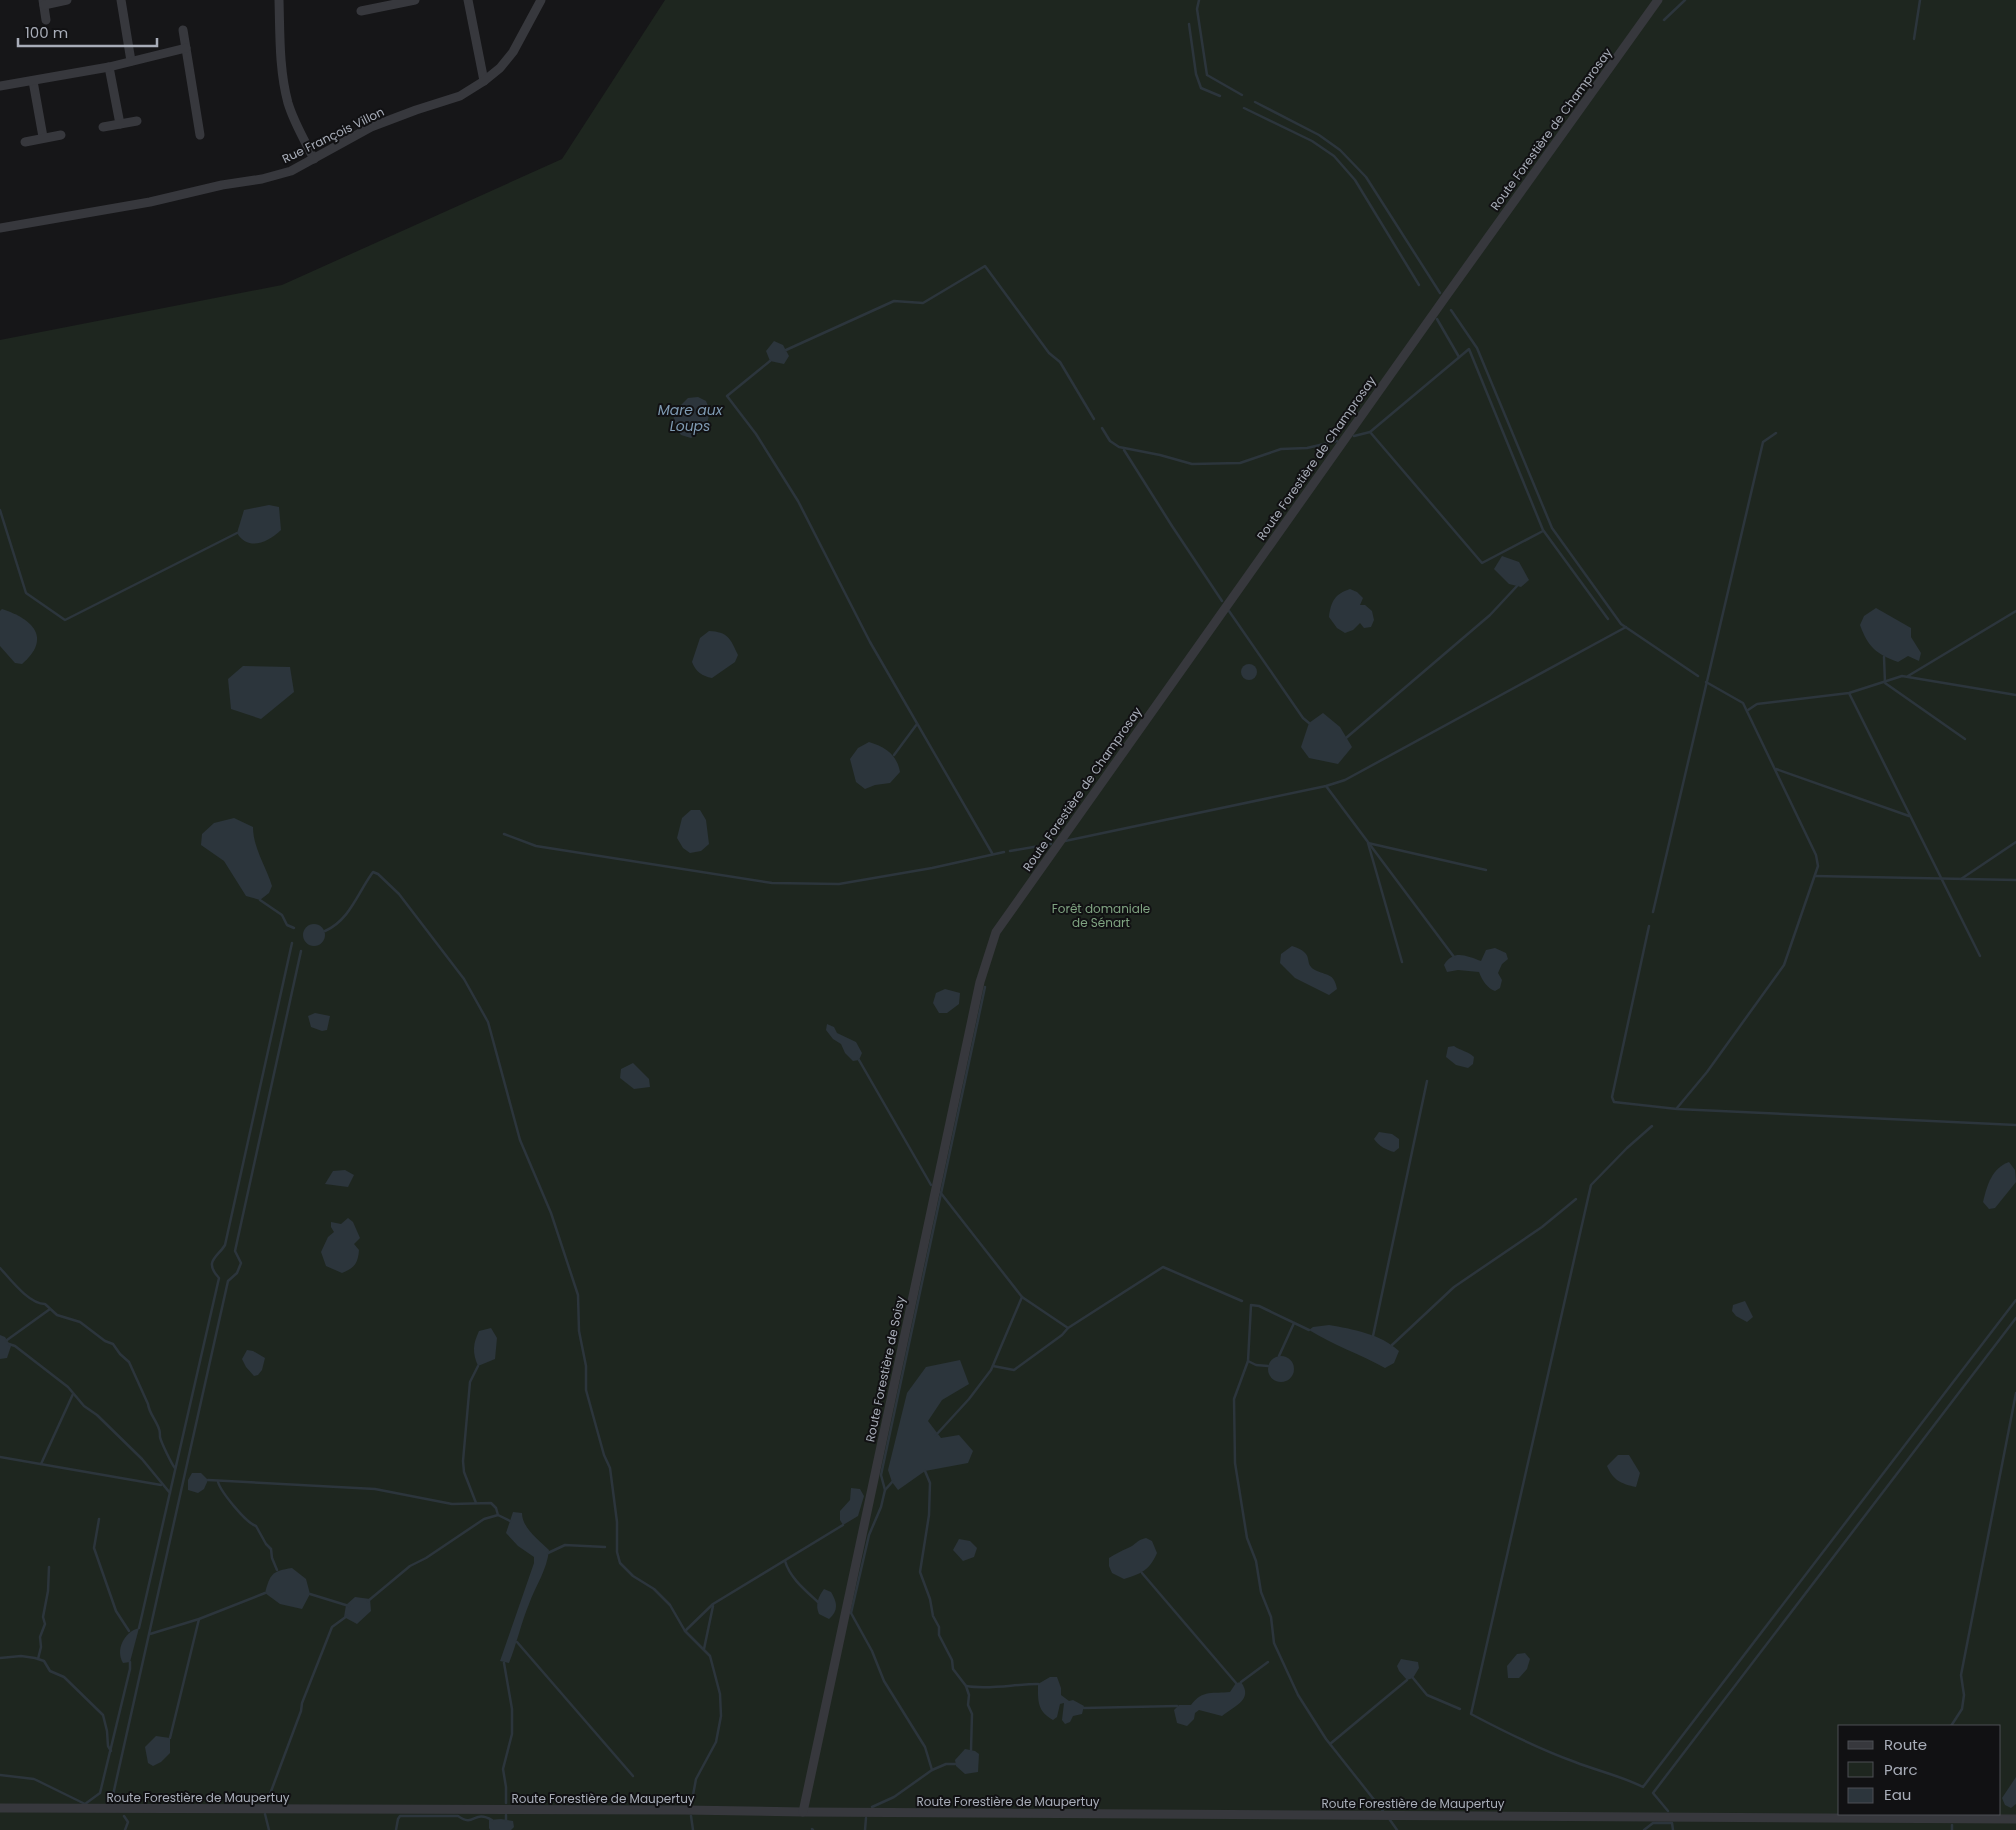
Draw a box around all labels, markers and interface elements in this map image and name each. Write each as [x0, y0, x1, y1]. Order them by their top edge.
scale bar [18, 15, 156, 47]
text: 100 m [25, 22, 68, 43]
street label: Route Forestière de Champrosay [1486, 44, 1616, 214]
street label: Rue François Villon [279, 103, 387, 167]
street label: Route Forestière de Champrosay [1253, 372, 1380, 544]
water label: Mare aux Loups [658, 400, 724, 436]
street label: Route Forestière de Champrosay [1019, 703, 1146, 875]
park label: Forêt domaniale de Sénart [1052, 900, 1150, 931]
street label: Route Forestière de Soisy [861, 1294, 909, 1444]
legend [1838, 1725, 2001, 1815]
text: Route [1884, 1734, 1927, 1755]
text: Parc [1884, 1759, 1918, 1780]
text: Eau [1884, 1784, 1911, 1805]
street label: Route Forestière de Maupertuy [106, 1789, 290, 1806]
street label: Route Forestière de Maupertuy [511, 1790, 695, 1807]
street label: Route Forestière de Maupertuy [916, 1793, 1100, 1810]
street label: Route Forestière de Maupertuy [1321, 1795, 1505, 1812]

